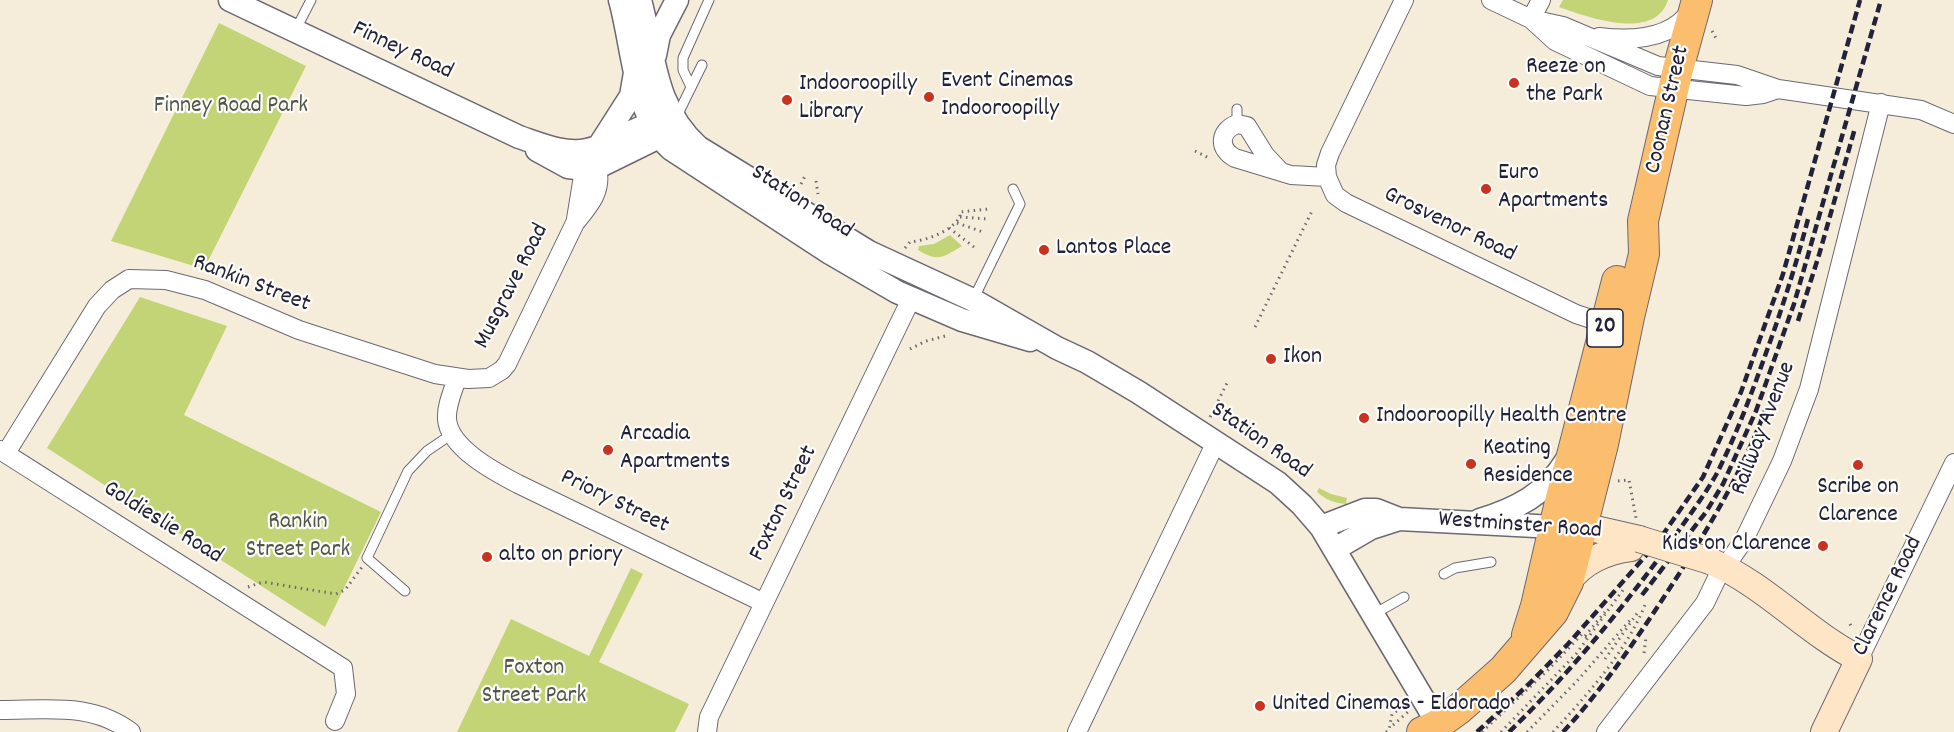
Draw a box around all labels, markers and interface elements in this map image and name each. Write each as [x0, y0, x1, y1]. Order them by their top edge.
street label: Finney Road [347, 16, 457, 88]
street label: Coonan Street [1640, 43, 1698, 177]
place label: Reeze on the Park [1526, 55, 1606, 111]
place label: Event Cinemas Indooroopilly [941, 69, 1074, 125]
place label: Indooroopilly Library [799, 72, 917, 128]
marker: Reeze on the Park [1507, 76, 1521, 90]
marker: Event Cinemas Indooroopilly [922, 90, 936, 104]
marker: Indooroopilly Library [780, 93, 794, 107]
park label: Finney Road Park [154, 94, 308, 122]
street label: Station Road [744, 159, 858, 247]
place label: Euro Apartments [1498, 161, 1608, 217]
street label: Grosvenor Road [1378, 182, 1520, 270]
marker: Euro Apartments [1479, 182, 1493, 196]
street label: Musgrave Road [469, 220, 557, 354]
place label: Lantos Place [1056, 236, 1171, 264]
marker: Lantos Place [1037, 243, 1051, 257]
street label: Rankin Street [188, 249, 314, 321]
road number: 20 [1587, 309, 1623, 347]
place label: Ikon [1283, 345, 1322, 373]
marker: Ikon [1264, 352, 1278, 366]
street label: Railway Avenue [1726, 358, 1804, 500]
street label: Station Road [1204, 397, 1316, 487]
place label: Indooroopilly Health Centre [1376, 404, 1626, 432]
marker: Indooroopilly Health Centre [1357, 411, 1371, 425]
place label: Arcadia Apartments [620, 422, 730, 478]
place label: Keating Residence [1483, 436, 1573, 492]
street label: Foxton Street [745, 442, 825, 566]
marker: Arcadia Apartments [601, 443, 615, 457]
marker: Keating Residence [1464, 457, 1478, 471]
marker: Scribe on Clarence [1851, 458, 1865, 472]
street label: Priory Street [555, 464, 673, 542]
place label: Scribe on Clarence [1817, 475, 1899, 531]
street label: Goldieslie Road [97, 476, 227, 572]
street label: Westminster Road [1437, 507, 1603, 547]
park label: Rankin Street Park [246, 510, 350, 566]
place label: Kids on Clarence [1662, 532, 1811, 560]
street label: Clarence Road [1848, 532, 1930, 662]
marker: Kids on Clarence [1816, 539, 1830, 553]
place label: alto on priory [499, 543, 622, 571]
marker: alto on priory [480, 550, 494, 564]
park label: Foxton Street Park [482, 656, 586, 712]
place label: United Cinemas - Eldorado [1272, 692, 1511, 720]
marker: United Cinemas - Eldorado [1253, 699, 1267, 713]

